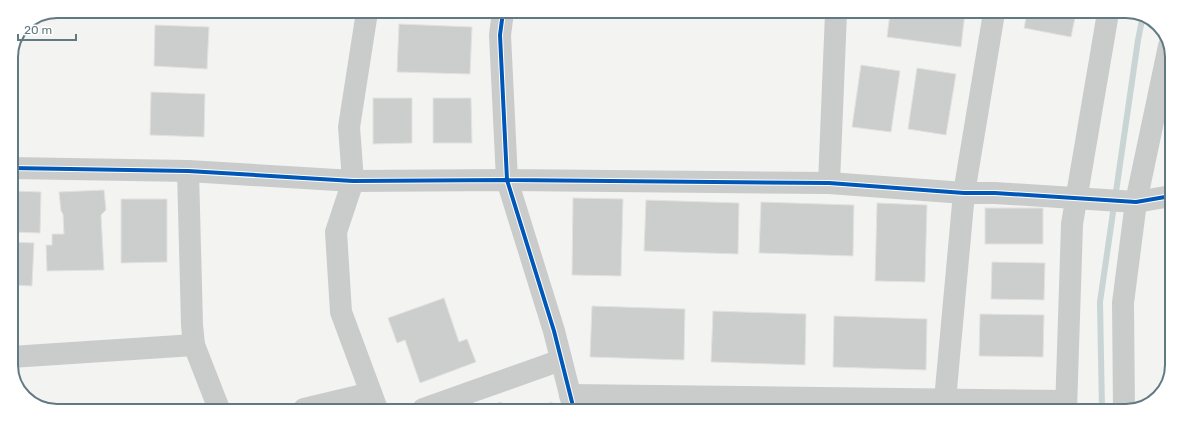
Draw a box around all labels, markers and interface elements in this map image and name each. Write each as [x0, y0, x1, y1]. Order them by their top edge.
scale bar [18, 16, 76, 42]
text: 20 m [24, 23, 52, 37]

